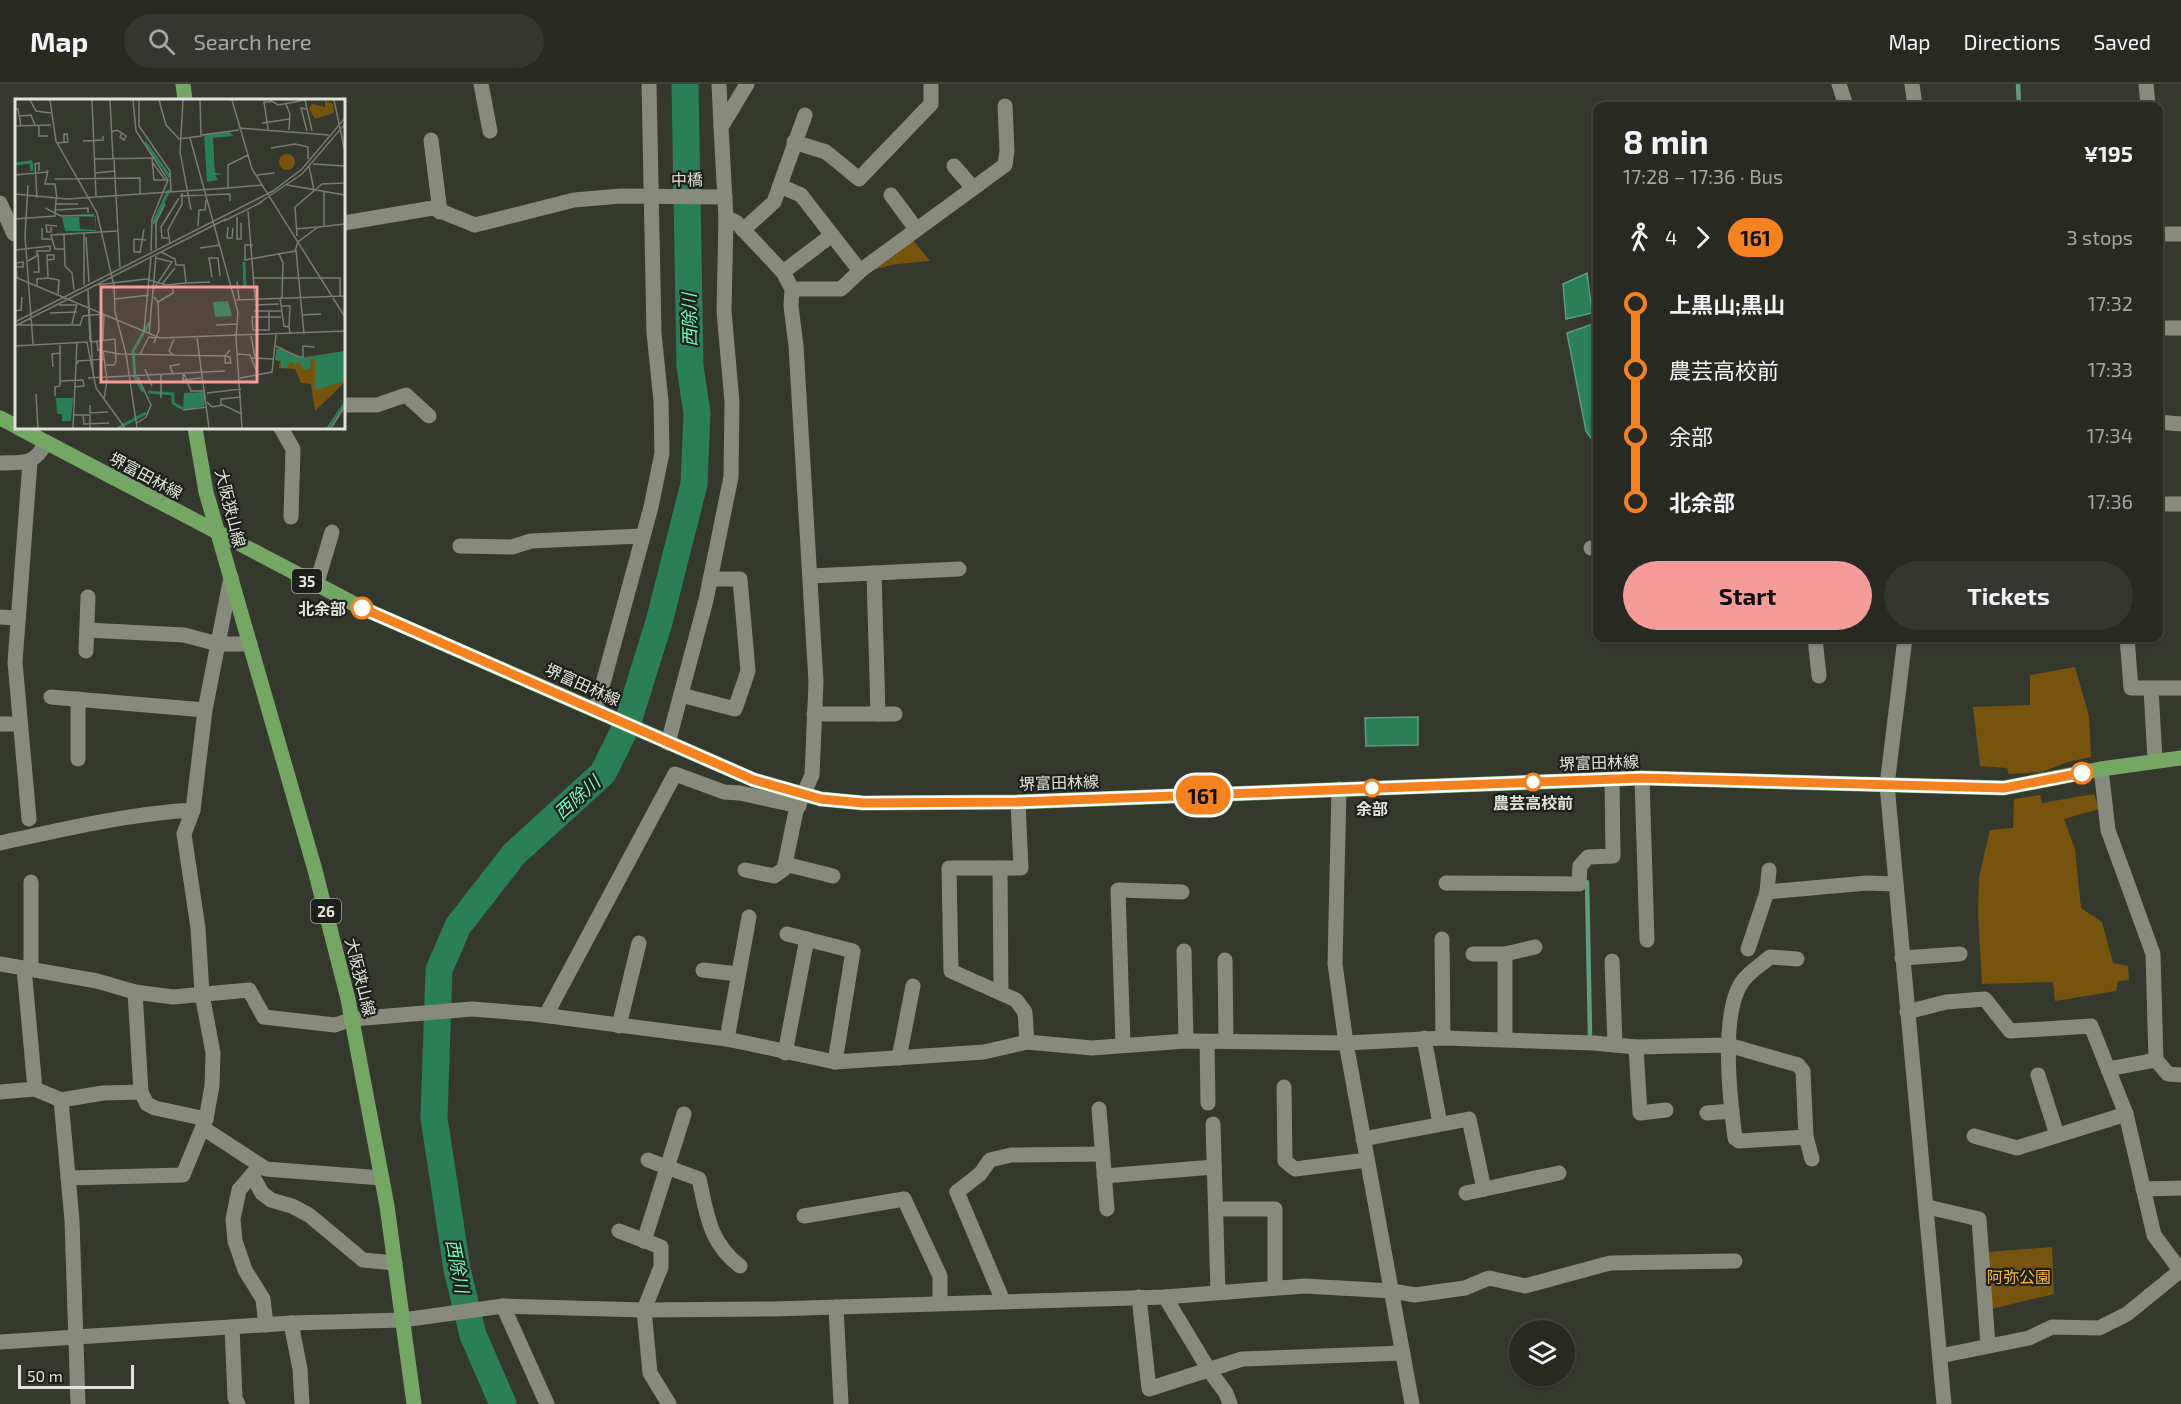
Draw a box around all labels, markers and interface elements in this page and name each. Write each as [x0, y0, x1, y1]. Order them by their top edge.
search box [124, 14, 544, 68]
text: Map [30, 24, 88, 58]
icon: search [145, 25, 178, 58]
text: Search here [193, 28, 312, 54]
text: Map [1888, 29, 1931, 54]
text: Directions [1964, 29, 2060, 54]
text: Saved [2093, 29, 2151, 54]
inset map [15, 99, 345, 429]
text: 8 min [1623, 121, 1709, 161]
text: ¥195 [2084, 140, 2133, 166]
text: 17:28 – 17:36 · Bus [1623, 164, 1783, 188]
street label: 中橋 [671, 169, 703, 189]
icon: walk [1623, 221, 1656, 254]
icon: forward [1686, 221, 1719, 254]
text: 4 [1665, 225, 1677, 249]
text: 161 [1740, 225, 1771, 250]
text: 3 stops [2067, 225, 2133, 249]
water label: 西除川 [677, 291, 700, 347]
text: 上黒山;黒山 [1669, 291, 1785, 317]
text: 17:32 [2088, 291, 2133, 315]
text: 農芸高校前 [1669, 357, 1779, 383]
text: 17:33 [2088, 357, 2133, 381]
text: 余部 [1669, 423, 1713, 449]
text: 17:34 [2087, 423, 2133, 447]
street label: 堺富田林線 [106, 448, 186, 502]
street label: 大阪狭山線 [212, 467, 250, 549]
text: 北余部 [1669, 489, 1735, 515]
text: 17:36 [2088, 489, 2133, 513]
button: Start [1623, 561, 1872, 630]
button: Tickets [1884, 561, 2133, 630]
road number: 35 [292, 569, 322, 593]
marker: 北余部 [351, 597, 373, 619]
place label: 北余部 [298, 599, 346, 618]
street label: 堺富田林線 [543, 659, 623, 709]
street label: 堺富田林線 [1559, 751, 1639, 773]
unlabelled marker [2071, 762, 2093, 784]
water label: 西除川 [550, 769, 606, 823]
street label: 堺富田林線 [1019, 771, 1099, 793]
marker: 農芸高校前 [1524, 773, 1542, 791]
line badge: 161 [1168, 776, 1238, 814]
marker: 余部 [1363, 779, 1381, 797]
text: 161 [1188, 783, 1218, 808]
place label: 農芸高校前 [1493, 793, 1573, 812]
place label: 余部 [1356, 799, 1388, 818]
road number: 26 [311, 899, 341, 923]
street label: 大阪狭山線 [342, 936, 380, 1018]
water label: 西除川 [442, 1237, 474, 1297]
park label: 阿弥公園 [1987, 1267, 2051, 1286]
map controls [1509, 1320, 1575, 1386]
button: layers [1509, 1320, 1575, 1386]
scale bar [18, 1362, 134, 1390]
text: 50 m [27, 1366, 63, 1385]

